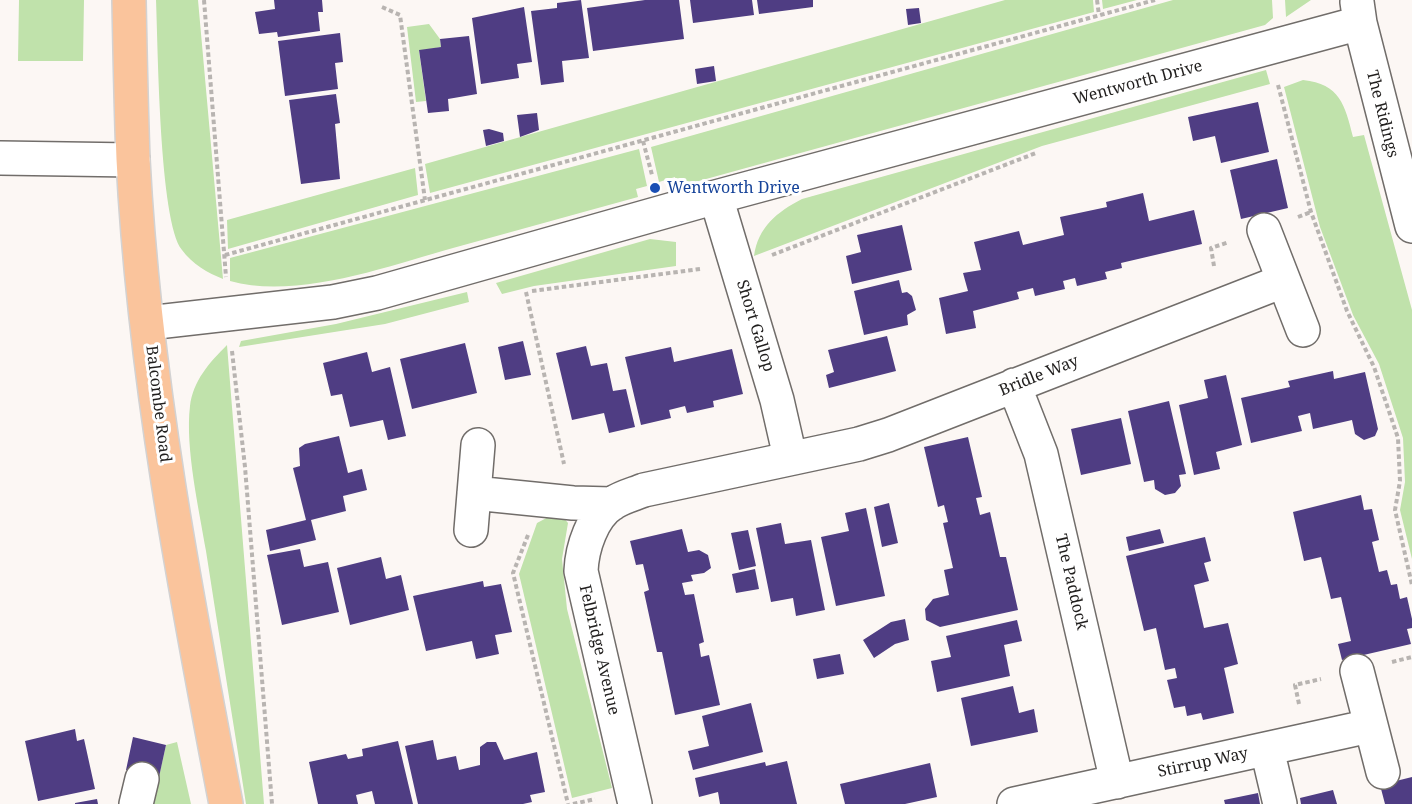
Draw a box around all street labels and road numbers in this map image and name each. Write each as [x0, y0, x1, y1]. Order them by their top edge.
street label: Wentworth Drive [1071, 57, 1205, 109]
street label: The Ridings [1362, 68, 1402, 160]
street label: Short Gallop [732, 278, 778, 374]
street label: Balcombe Road [141, 344, 175, 464]
street label: Bridle Way [996, 351, 1082, 401]
street label: The Paddock [1051, 532, 1091, 632]
street label: Felbridge Avenue [575, 583, 623, 717]
street label: Stirrup Way [1156, 744, 1250, 782]

